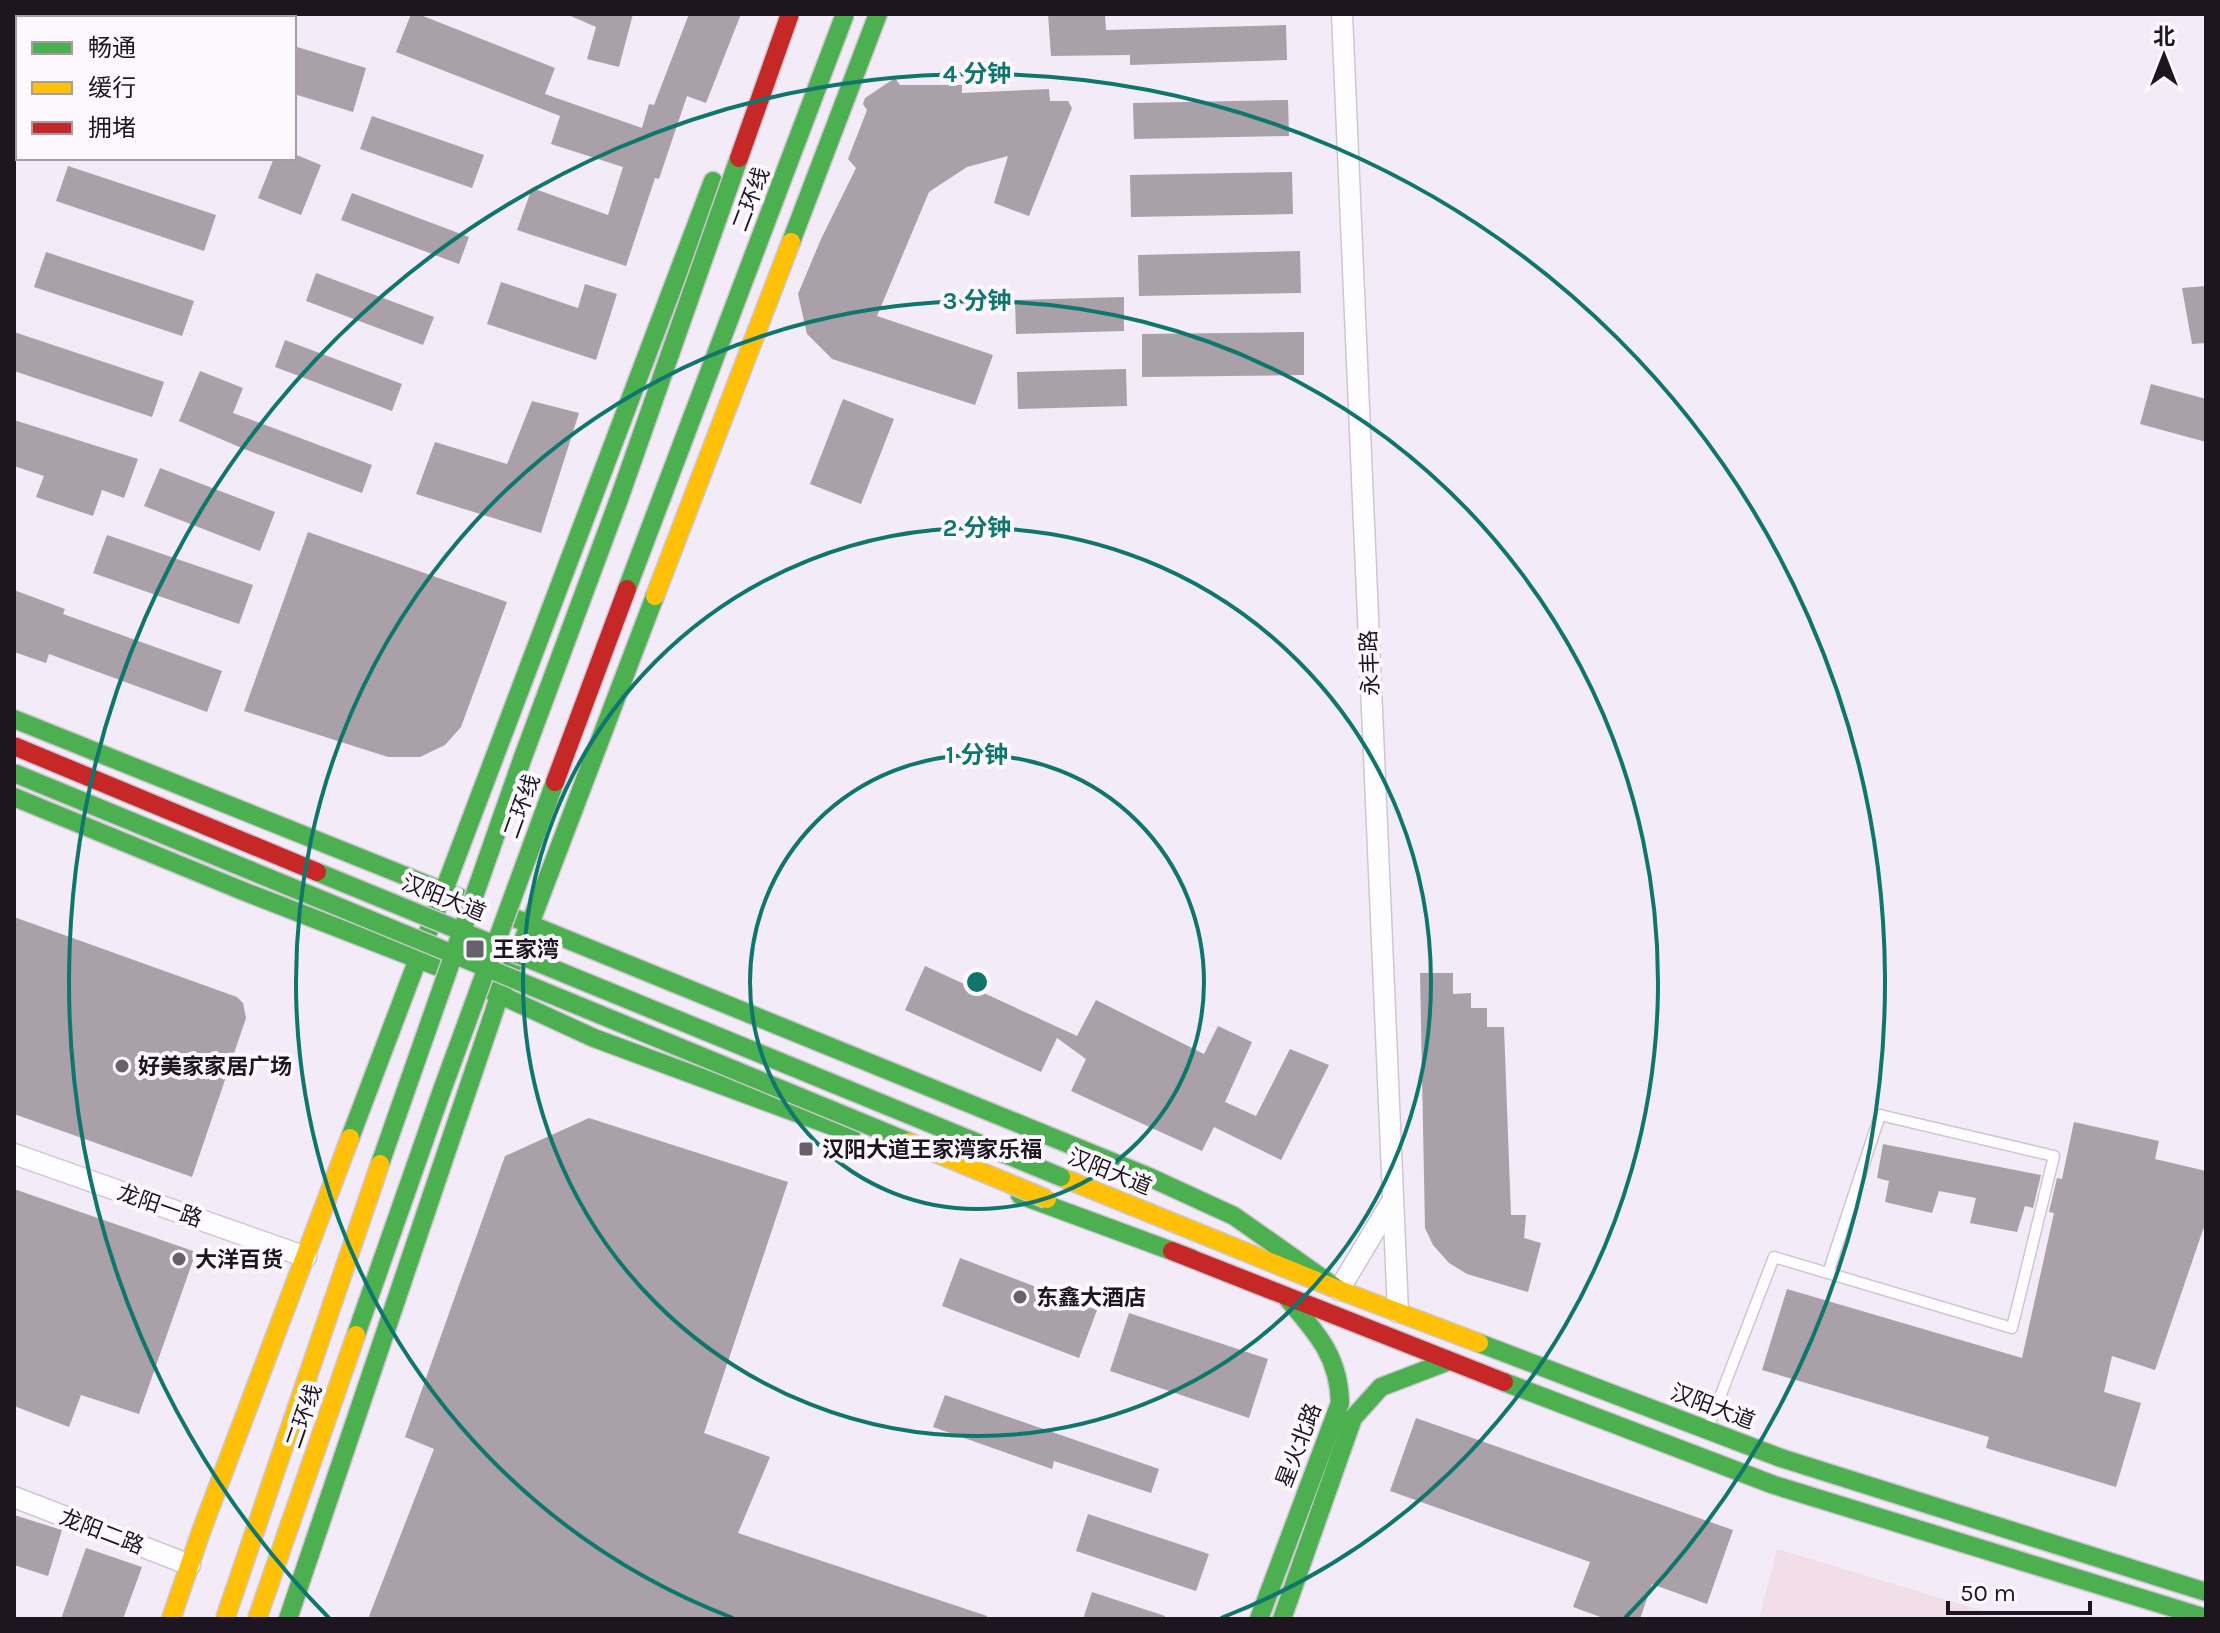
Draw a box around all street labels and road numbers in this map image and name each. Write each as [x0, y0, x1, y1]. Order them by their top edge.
street label: 二环线 [727, 164, 775, 235]
street label: 永丰路 [1356, 630, 1384, 696]
street label: 二环线 [498, 771, 545, 842]
street label: 汉阳大道 [398, 869, 489, 926]
street label: 汉阳大道 [1064, 1143, 1155, 1200]
street label: 龙阳一路 [114, 1179, 206, 1233]
street label: 汉阳大道 [1667, 1379, 1758, 1435]
street label: 二环线 [281, 1381, 327, 1452]
street label: 星火北路 [1271, 1400, 1327, 1491]
street label: 龙阳二路 [56, 1504, 147, 1560]

